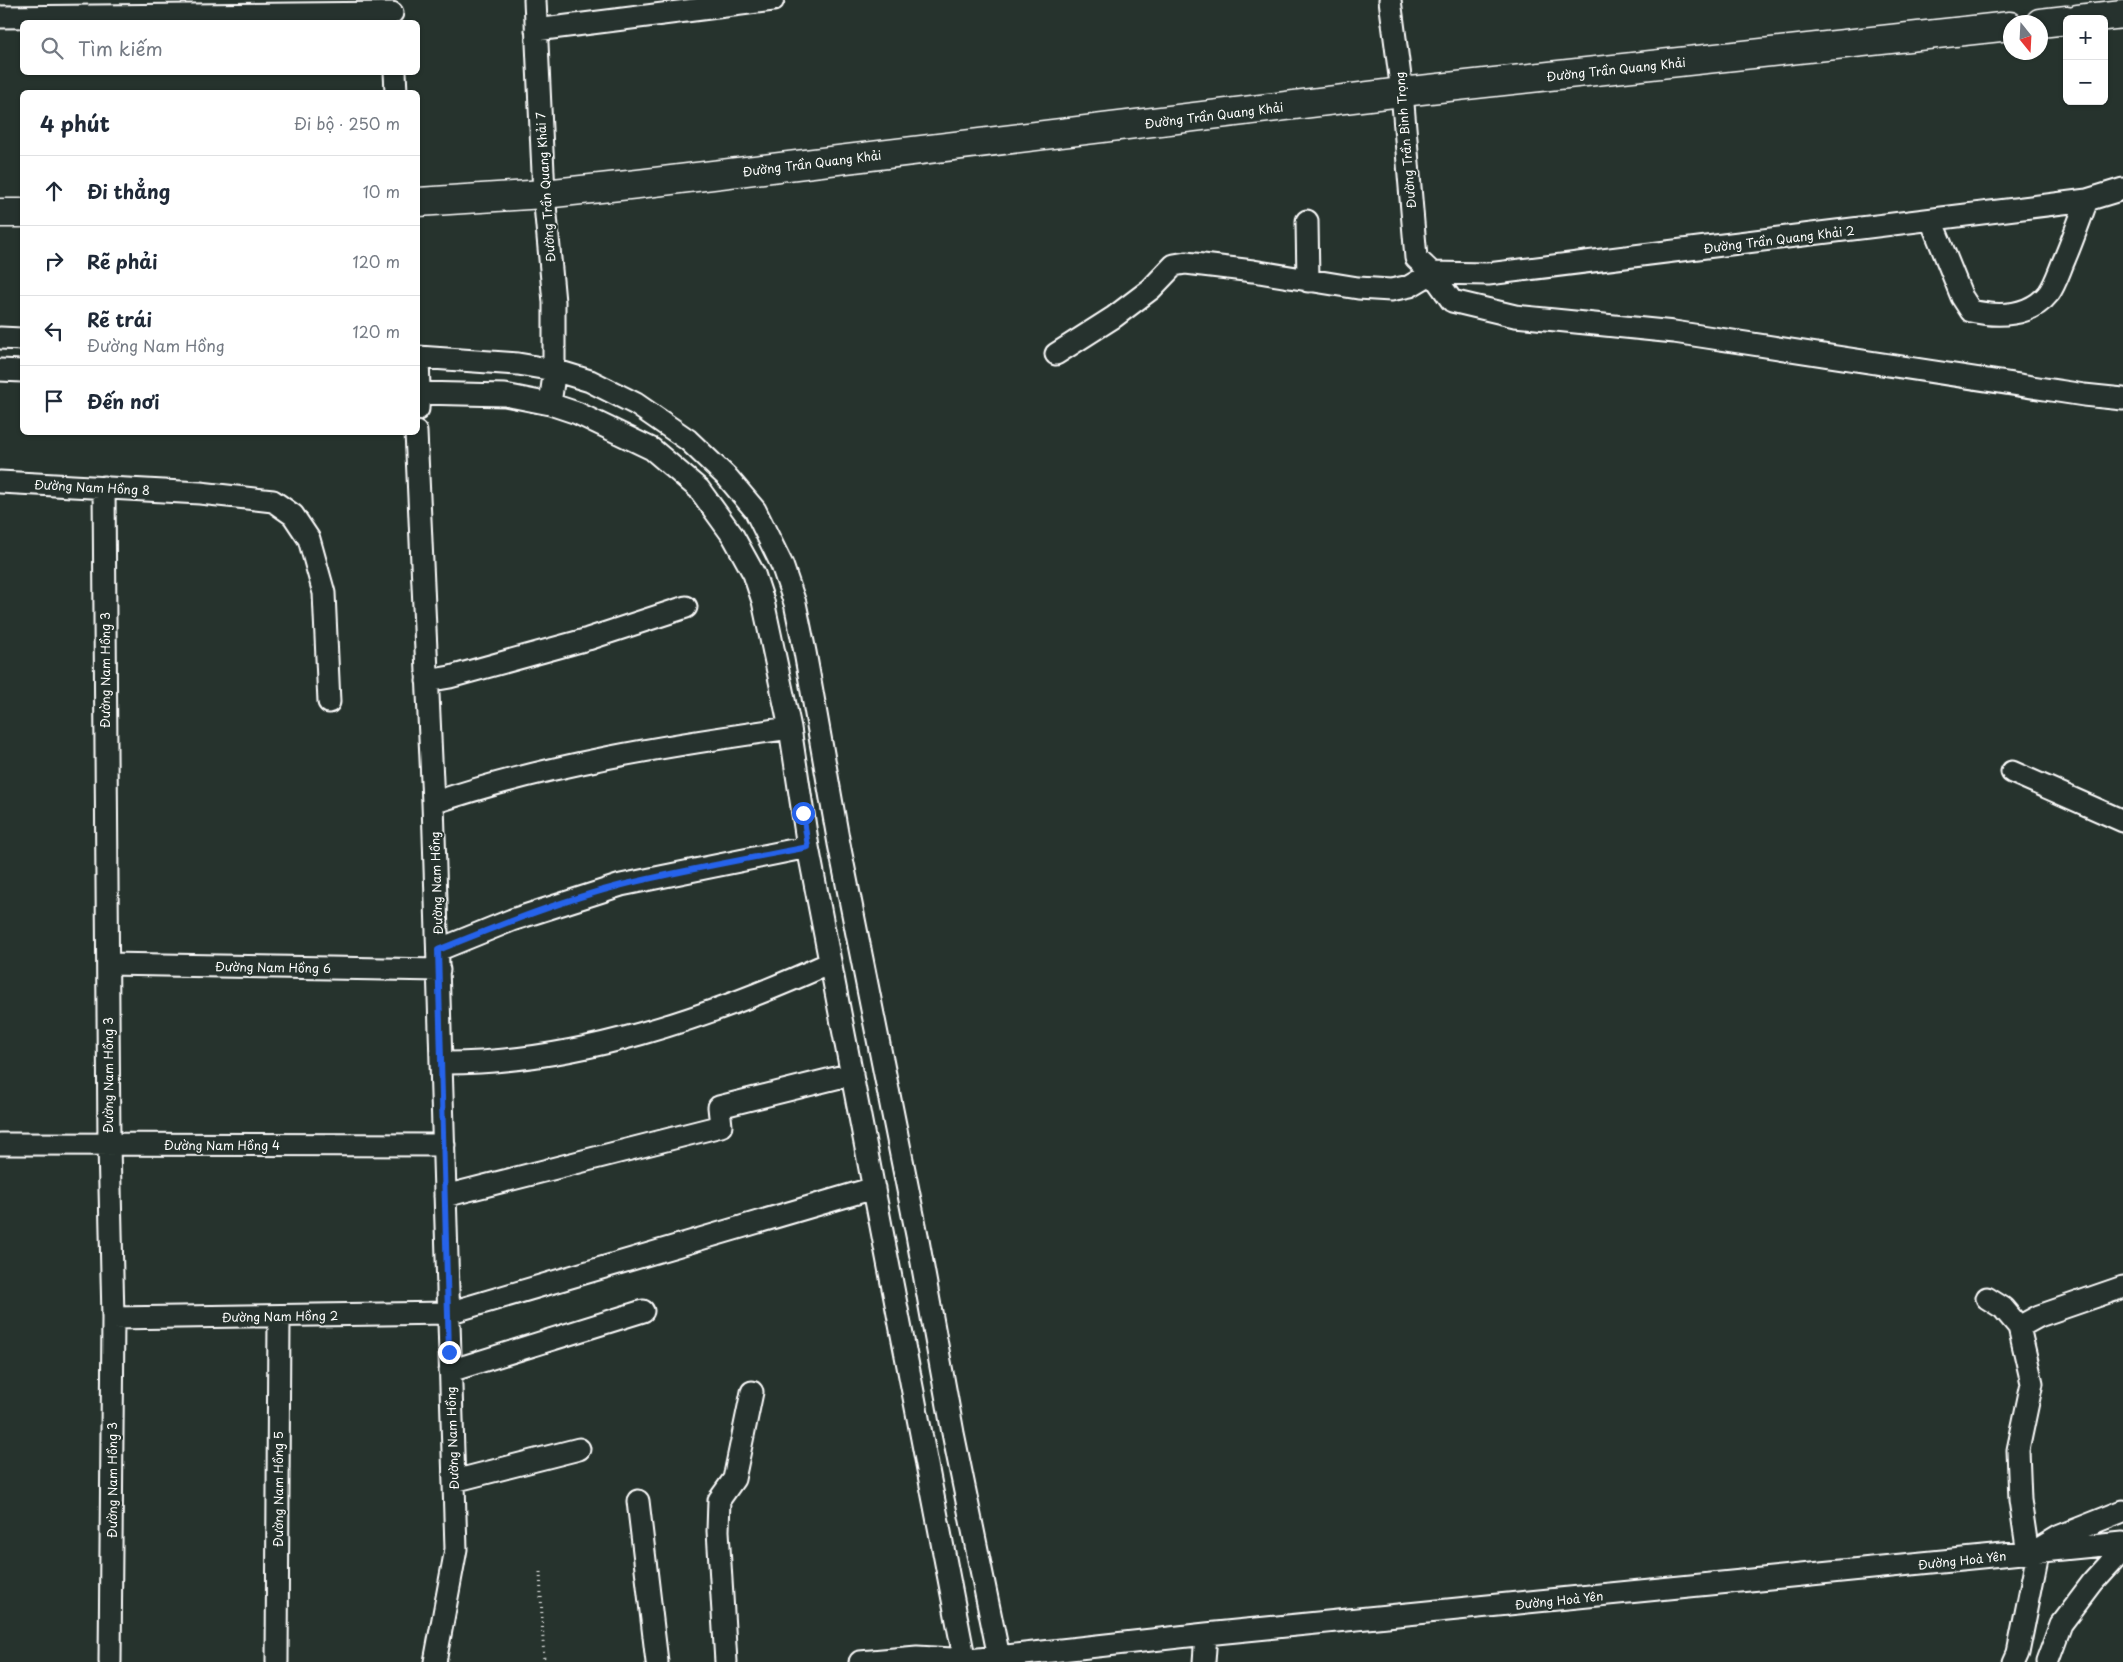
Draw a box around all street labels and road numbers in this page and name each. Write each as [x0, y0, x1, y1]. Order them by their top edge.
street label: Đường Trần Quang Khải [1546, 53, 1686, 85]
street label: Đường Trần Bình Trọng [1390, 71, 1420, 209]
street label: Đường Trần Quang Khải [1144, 98, 1284, 132]
street label: Đường Trần Quang Khải 7 [531, 111, 559, 263]
street label: Đường Trần Quang Khải [742, 146, 882, 180]
street label: Đường Trần Quang Khải 2 [1703, 221, 1855, 257]
street label: Đường Nam Hồng 8 [34, 475, 150, 499]
street label: Đường Nam Hồng 3 [96, 612, 114, 728]
street label: Đường Nam Hồng [425, 831, 447, 935]
street label: Đường Nam Hồng 6 [215, 957, 331, 977]
street label: Đường Nam Hồng 3 [99, 1017, 117, 1133]
street label: Đường Nam Hồng 4 [164, 1136, 280, 1154]
street label: Đường Nam Hồng 2 [222, 1306, 338, 1326]
street label: Đường Nam Hồng [441, 1386, 463, 1490]
street label: Đường Nam Hồng 3 [103, 1422, 121, 1538]
street label: Đường Nam Hồng 5 [269, 1431, 287, 1547]
street label: Đường Hoà Yên [1917, 1546, 2007, 1574]
street label: Đường Hoà Yên [1514, 1586, 1604, 1614]

